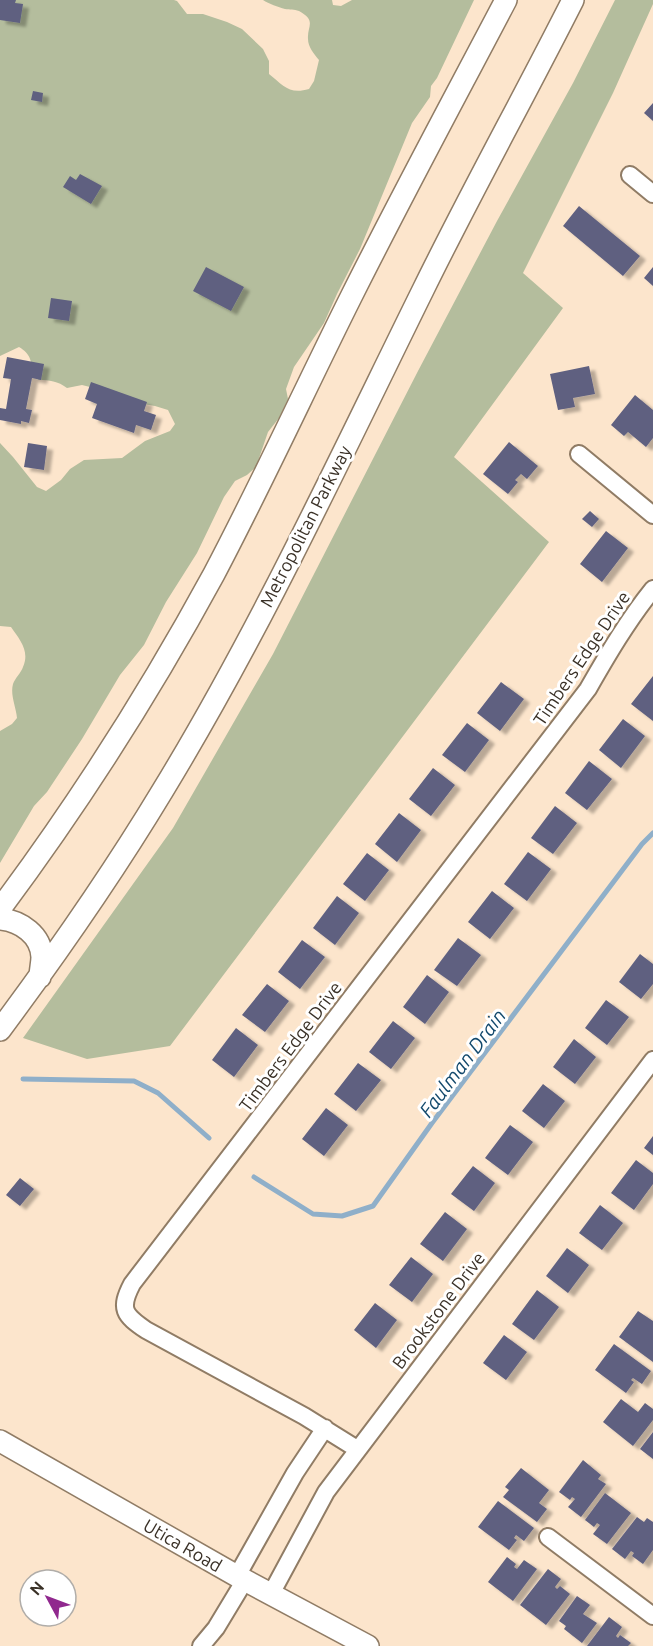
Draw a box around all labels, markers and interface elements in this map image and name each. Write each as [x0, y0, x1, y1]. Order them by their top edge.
street label: Metropolitan Parkway [256, 442, 355, 610]
street label: Timbers Edge Drive [529, 587, 633, 729]
street label: Timbers Edge Drive [235, 977, 345, 1115]
water label: Faulman Drain [414, 1005, 510, 1121]
street label: Brookstone Drive [388, 1248, 488, 1372]
street label: Utica Road [140, 1515, 226, 1575]
north arrow [18, 1568, 78, 1628]
text: N [26, 1578, 47, 1599]

